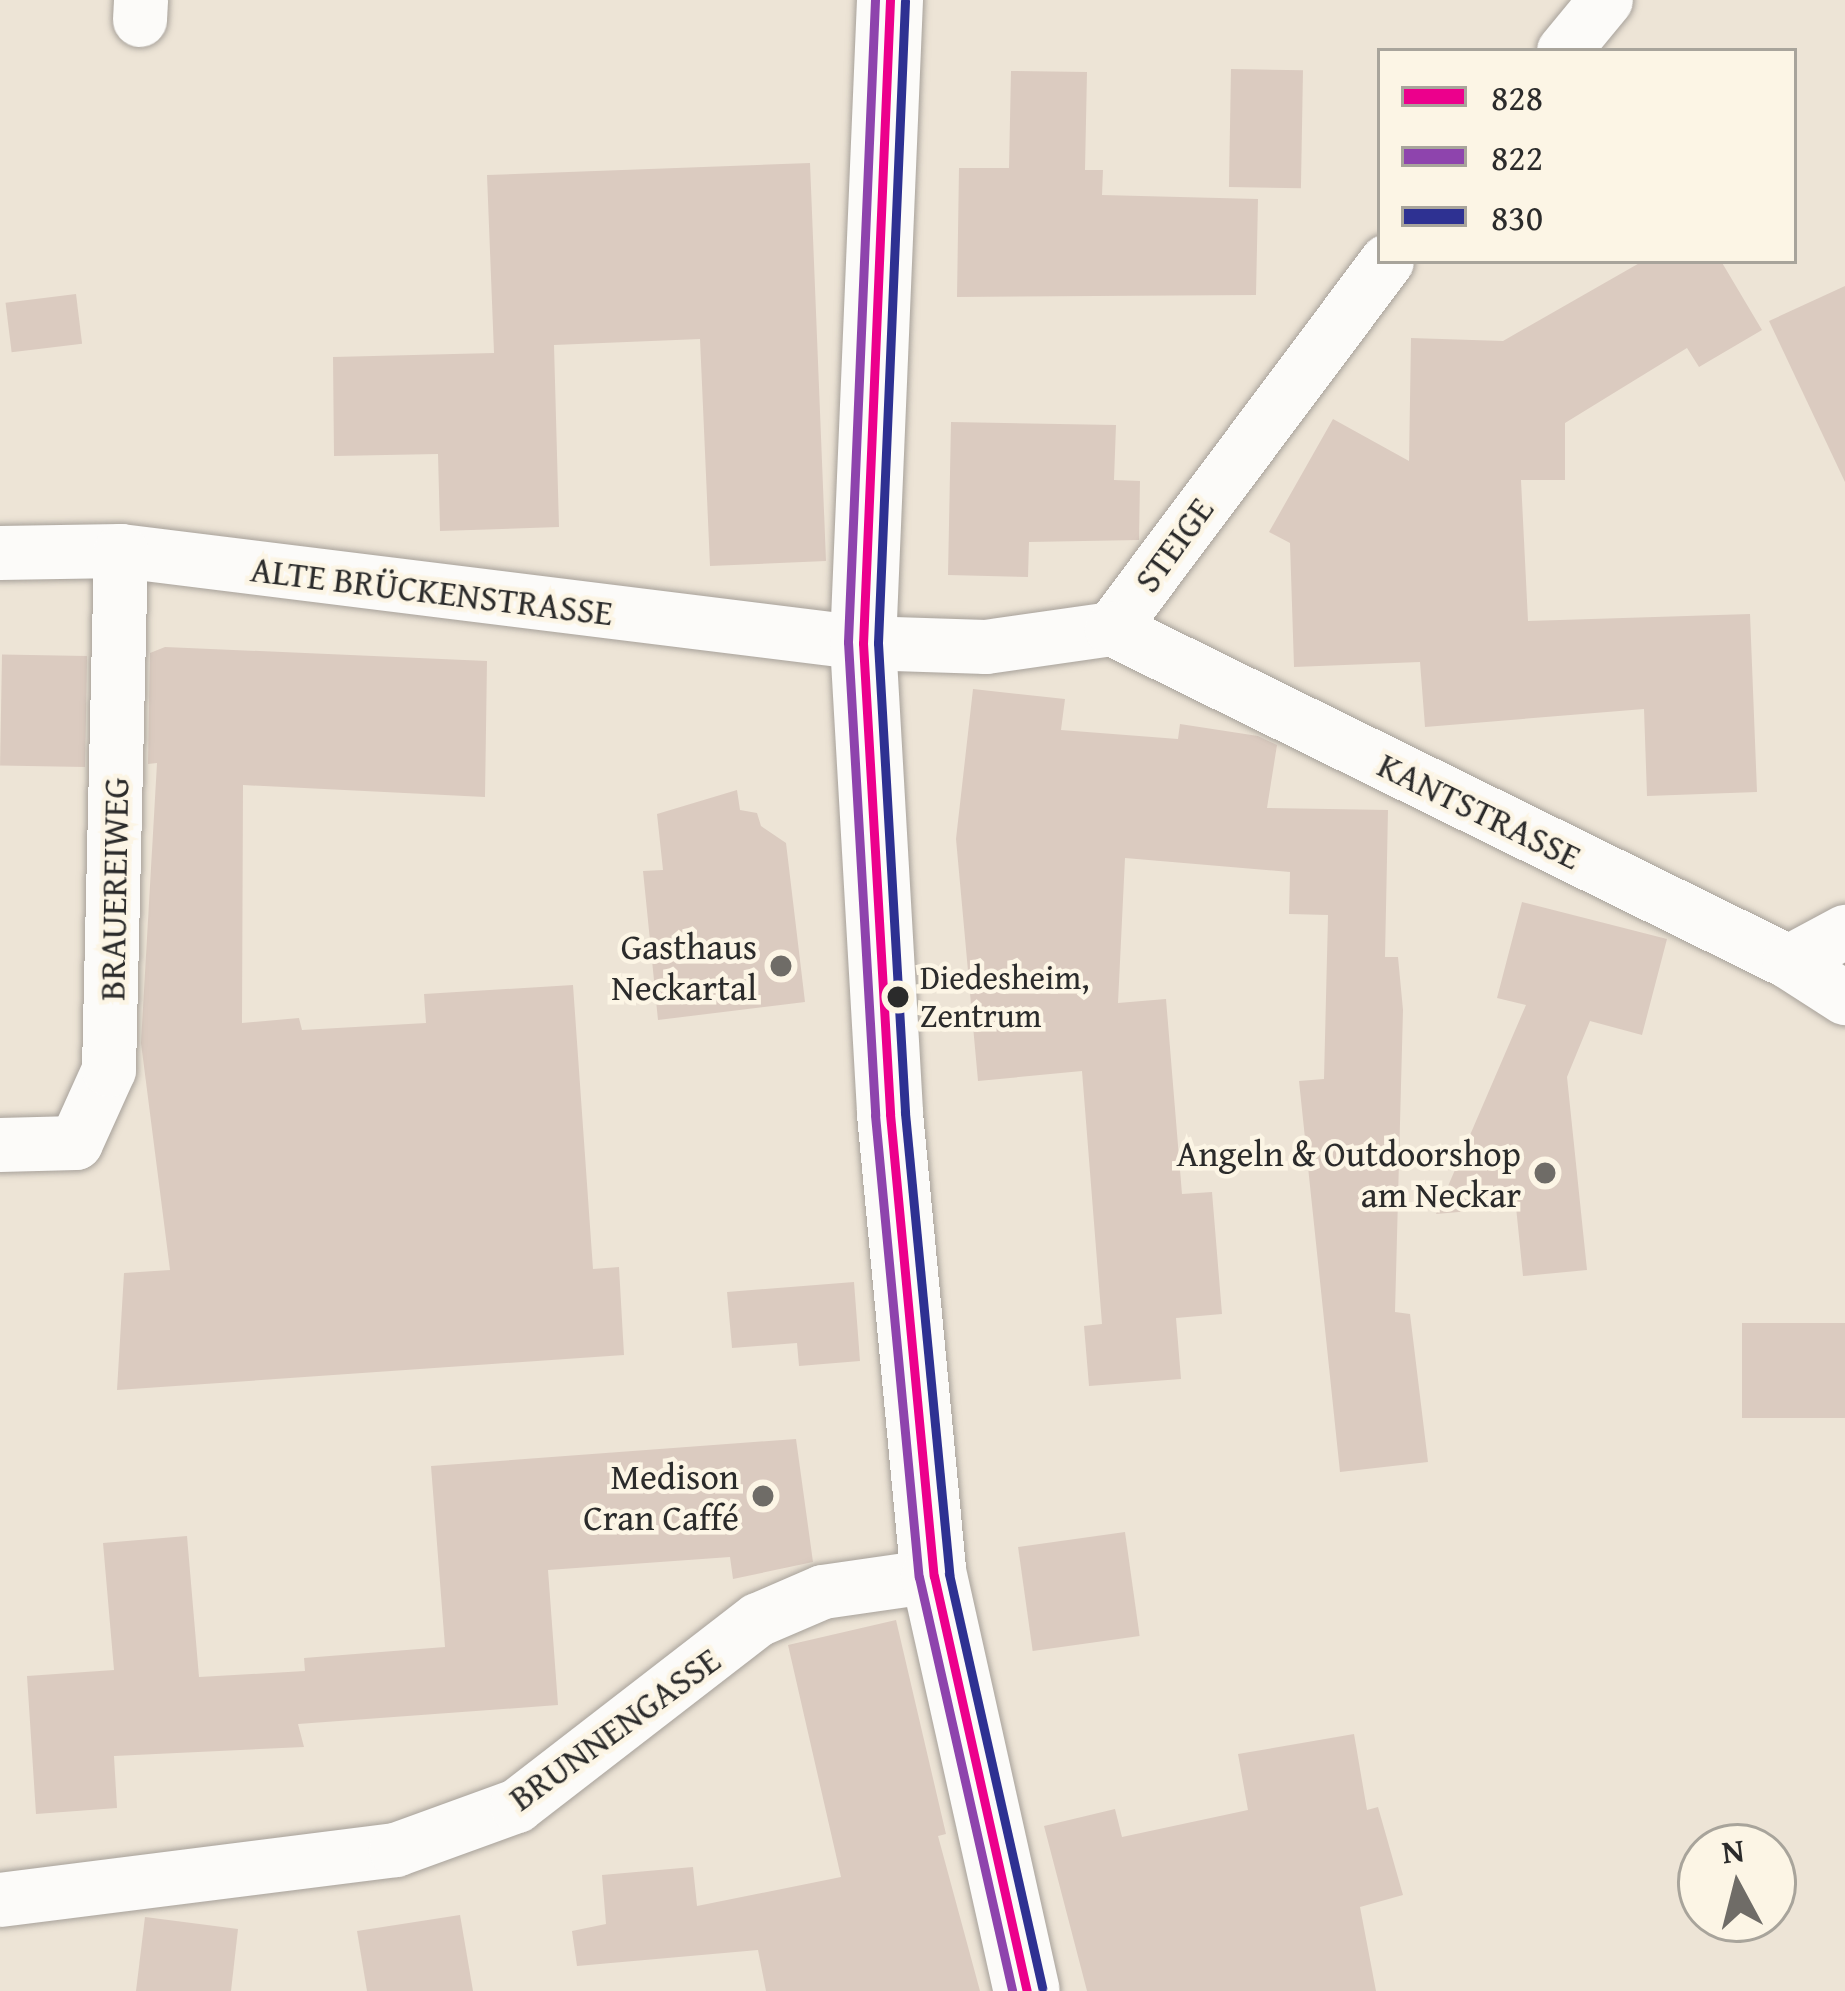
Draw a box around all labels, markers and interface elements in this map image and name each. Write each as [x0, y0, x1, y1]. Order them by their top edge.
legend [1377, 48, 1797, 264]
text: 828 [1491, 70, 1543, 123]
text: 822 [1491, 130, 1543, 183]
text: 830 [1491, 190, 1543, 243]
street label: STEIGE [1124, 488, 1222, 600]
street label: ALTE BRÜCKENSTRASSE [248, 546, 616, 634]
street label: KANTSTRASSE [1371, 742, 1589, 878]
street label: BRAUEREIWEG [89, 777, 137, 1001]
place label: Gasthaus Neckartal [611, 923, 757, 1008]
marker: Gasthaus Neckartal [768, 953, 794, 979]
place label: Diedesheim, Zentrum [920, 958, 1089, 1036]
marker: Diedesheim, Zentrum [887, 986, 909, 1008]
place label: Angeln & Outdoorshop am Neckar [1177, 1130, 1521, 1215]
marker: Angeln & Outdoorshop am Neckar [1532, 1160, 1558, 1186]
place label: Medison Cran Caffé [583, 1453, 739, 1538]
marker: Medison Cran Caffé [750, 1483, 776, 1509]
street label: BRUNNENGASSE [500, 1637, 728, 1819]
north arrow [1677, 1823, 1797, 1943]
text: N [1719, 1825, 1747, 1875]

